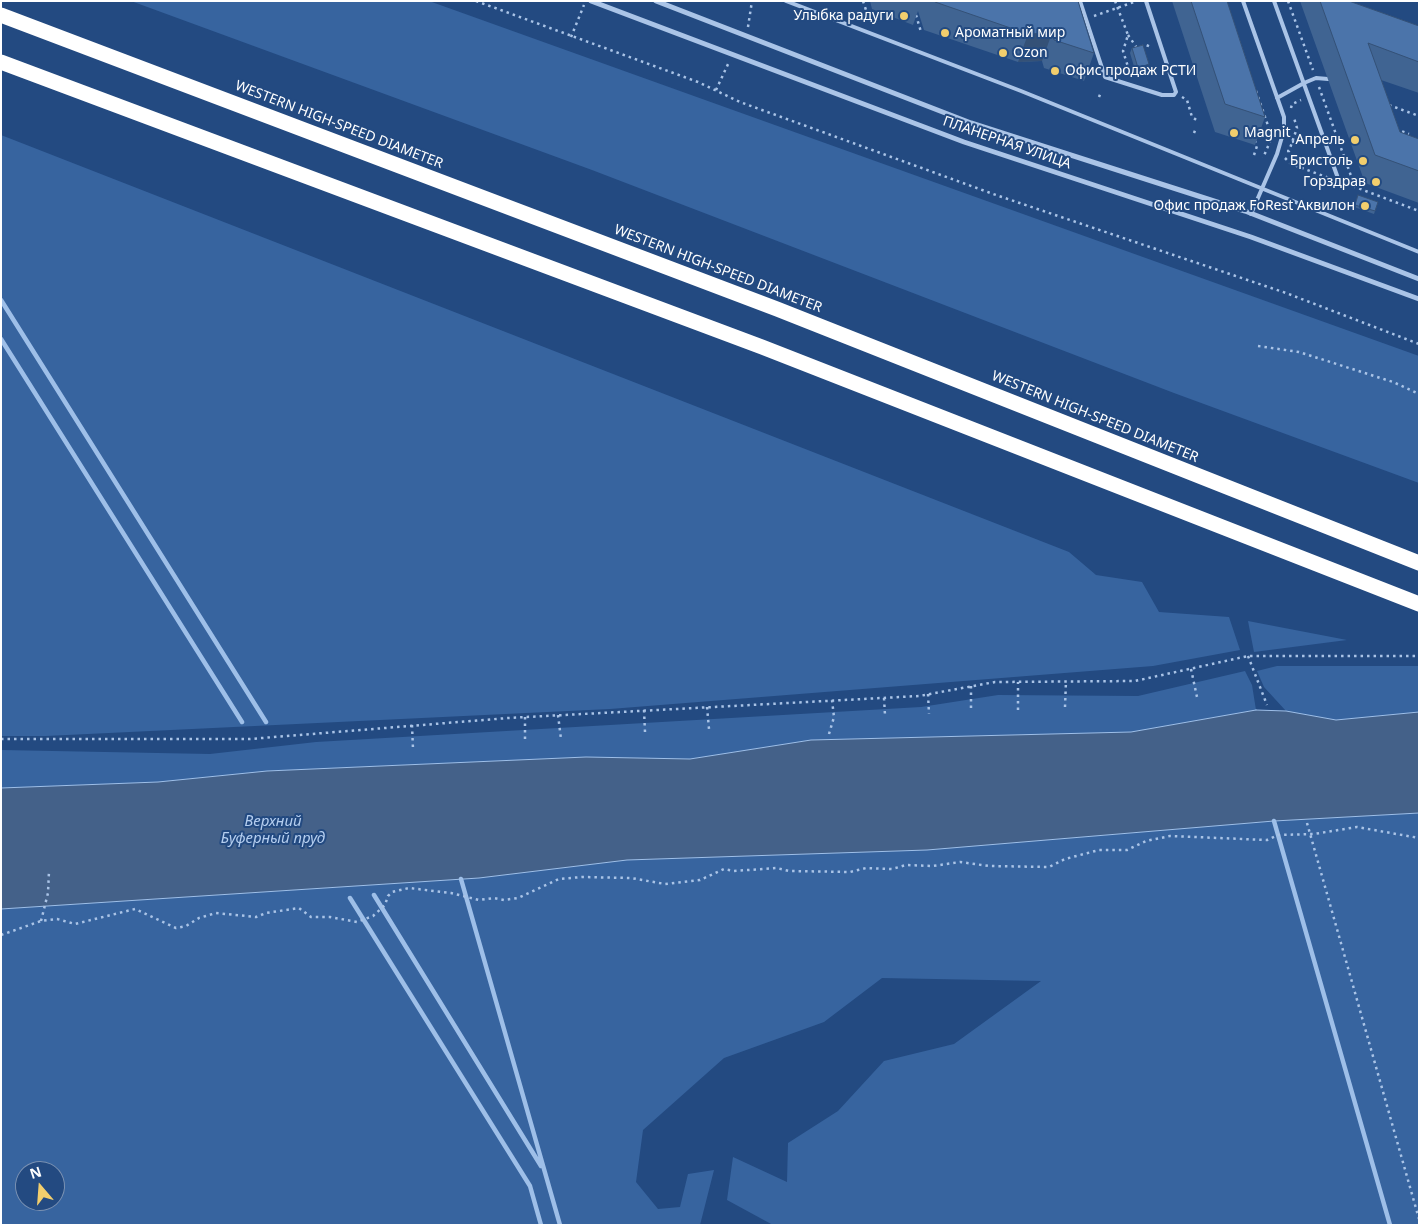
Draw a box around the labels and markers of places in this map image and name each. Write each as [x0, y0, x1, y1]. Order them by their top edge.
place label: Улыбка радуги [794, 8, 894, 24]
marker: Улыбка радуги [898, 10, 910, 22]
place label: Ароматный мир [955, 25, 1065, 41]
marker: Ароматный мир [939, 27, 951, 39]
place label: Ozon [1013, 45, 1048, 61]
marker: Ozon [997, 47, 1009, 59]
place label: Офис продаж РСТИ [1065, 63, 1196, 79]
marker: Офис продаж РСТИ [1049, 65, 1061, 77]
place label: Magnit [1244, 125, 1290, 141]
marker: Magnit [1228, 127, 1240, 139]
place label: Апрель [1296, 132, 1345, 148]
marker: Апрель [1349, 134, 1361, 146]
place label: Бристоль [1290, 153, 1353, 169]
marker: Бристоль [1357, 155, 1369, 167]
place label: Горздрав [1303, 174, 1366, 190]
marker: Горздрав [1370, 176, 1382, 188]
place label: Офис продаж FoRest Аквилон [1154, 198, 1355, 214]
marker: Офис продаж FoRest Аквилон [1359, 200, 1371, 212]

